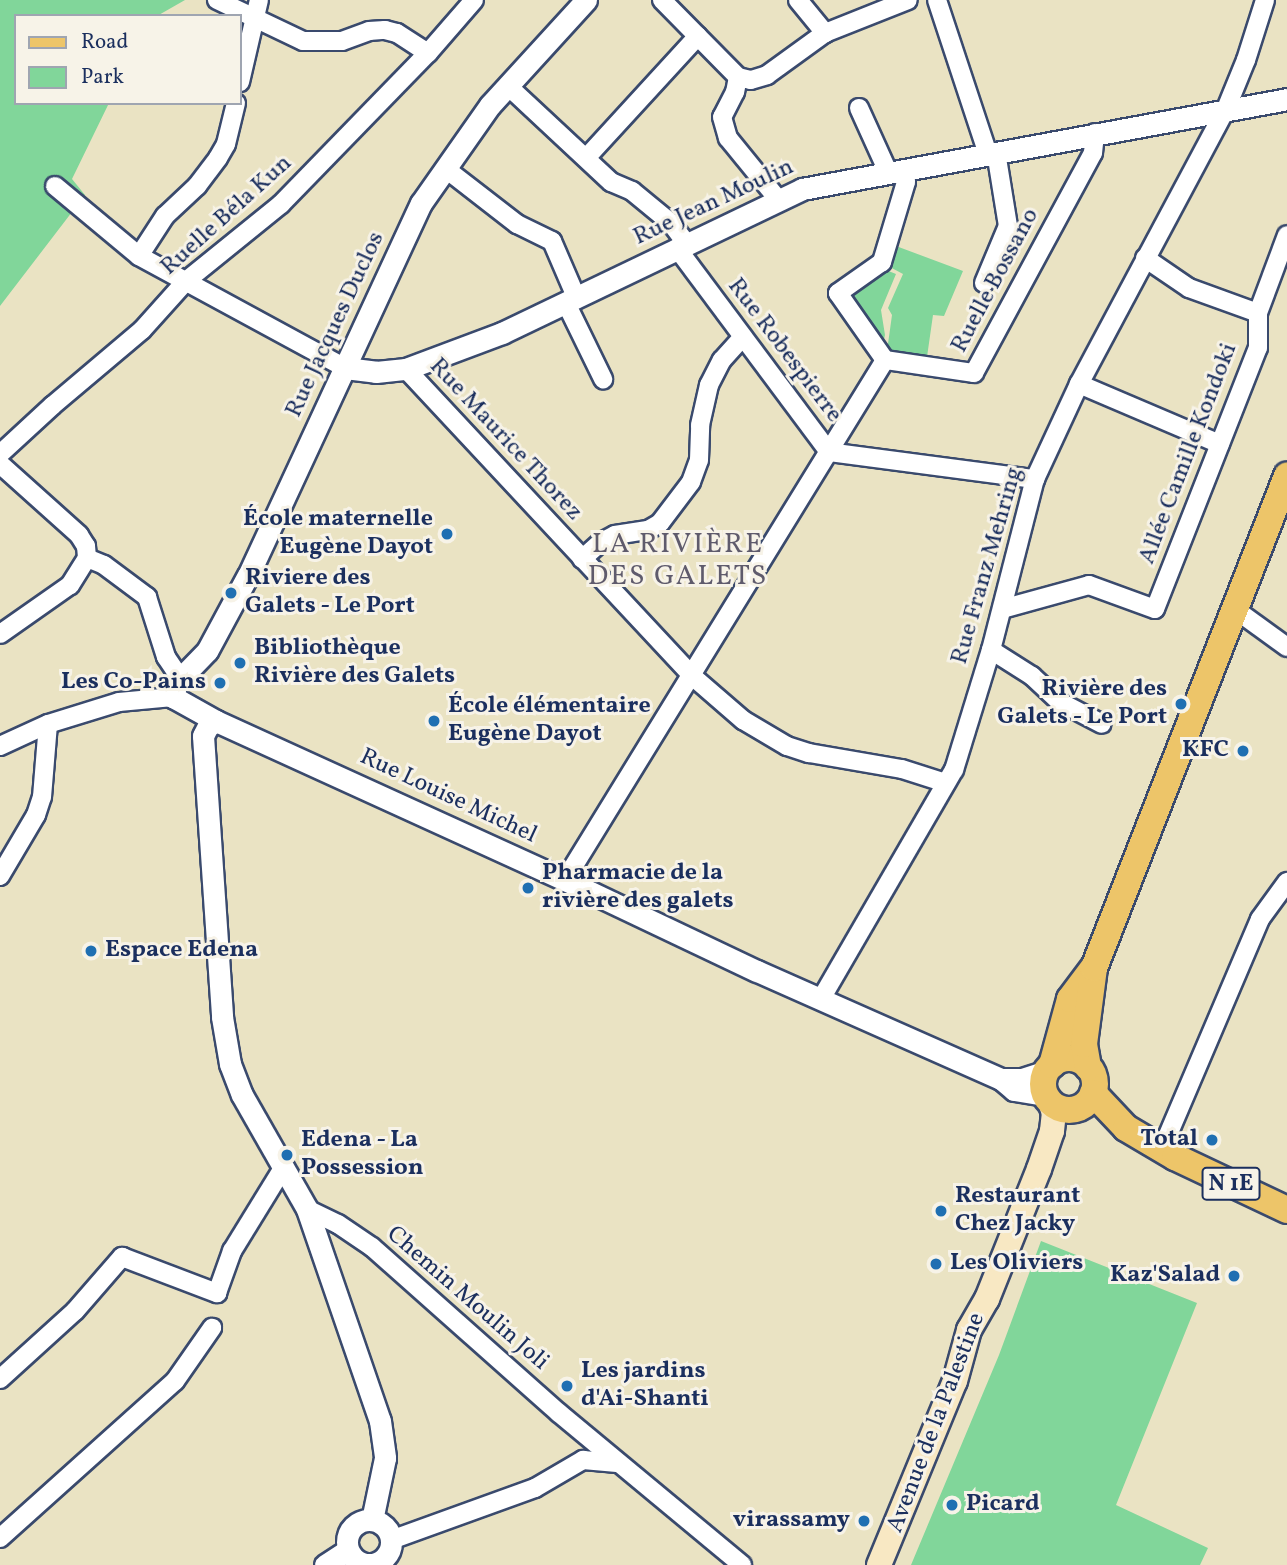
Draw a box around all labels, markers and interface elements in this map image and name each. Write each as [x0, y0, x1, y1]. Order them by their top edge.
legend [14, 14, 242, 105]
text: Road [81, 28, 128, 57]
text: Park [81, 63, 124, 92]
street label: Ruelle Béla Kun [156, 150, 298, 282]
street label: Rue Jean Moulin [629, 153, 799, 253]
street label: Ruelle Bossano [946, 204, 1046, 358]
street label: Rue Jacques Duclos [280, 228, 392, 422]
street label: Rue Robespierre [720, 273, 848, 429]
street label: Allée Camille Kondoki [1134, 340, 1244, 568]
street label: Rue Maurice Thorez [422, 353, 588, 527]
street label: Rue Franz Mehring [946, 464, 1030, 668]
place label: École maternelle Eugène Dayot [243, 506, 433, 562]
marker: École maternelle Eugène Dayot [439, 526, 455, 542]
district label: LA RIVIÈRE DES GALETS [589, 528, 767, 594]
place label: Riviere des Galets - Le Port [245, 565, 416, 621]
marker: Riviere des Galets - Le Port [223, 585, 239, 601]
place label: Bibliothèque Rivière des Galets [254, 635, 455, 691]
marker: Bibliothèque Rivière des Galets [232, 655, 248, 671]
place label: Les Co-Pains [61, 669, 206, 697]
marker: Les Co-Pains [212, 675, 228, 691]
place label: Rivière des Galets - Le Port [996, 676, 1167, 732]
place label: École élémentaire Eugène Dayot [448, 693, 651, 749]
marker: Rivière des Galets - Le Port [1173, 696, 1189, 712]
marker: École élémentaire Eugène Dayot [426, 713, 442, 729]
place label: KFC [1182, 737, 1229, 765]
street label: Rue Louise Michel [355, 743, 541, 851]
marker: KFC [1235, 743, 1251, 759]
place label: Pharmacie de la rivière des galets [542, 860, 734, 916]
marker: Pharmacie de la rivière des galets [520, 880, 536, 896]
place label: Espace Edena [105, 937, 258, 965]
marker: Espace Edena [83, 943, 99, 959]
place label: Total [1140, 1126, 1198, 1154]
place label: Edena - La Possession [301, 1127, 423, 1183]
marker: Total [1204, 1132, 1220, 1148]
marker: Edena - La Possession [279, 1147, 295, 1163]
road number: N 1E [1201, 1164, 1261, 1204]
place label: Restaurant Chez Jacky [955, 1183, 1080, 1239]
marker: Restaurant Chez Jacky [933, 1203, 949, 1219]
street label: Chemin Moulin Joli [380, 1221, 554, 1377]
place label: Les Oliviers [950, 1250, 1083, 1278]
marker: Les Oliviers [928, 1256, 944, 1272]
place label: Kaz'Salad [1110, 1262, 1220, 1290]
marker: Kaz'Salad [1226, 1268, 1242, 1284]
street label: Avenue de la Palestine [882, 1309, 992, 1537]
place label: Les jardins d'Ai-Shanti [581, 1358, 709, 1414]
marker: Les jardins d'Ai-Shanti [559, 1378, 575, 1394]
place label: Picard [966, 1491, 1040, 1519]
marker: Picard [944, 1497, 960, 1513]
place label: virassamy [733, 1507, 850, 1535]
marker: virassamy [856, 1513, 872, 1529]

